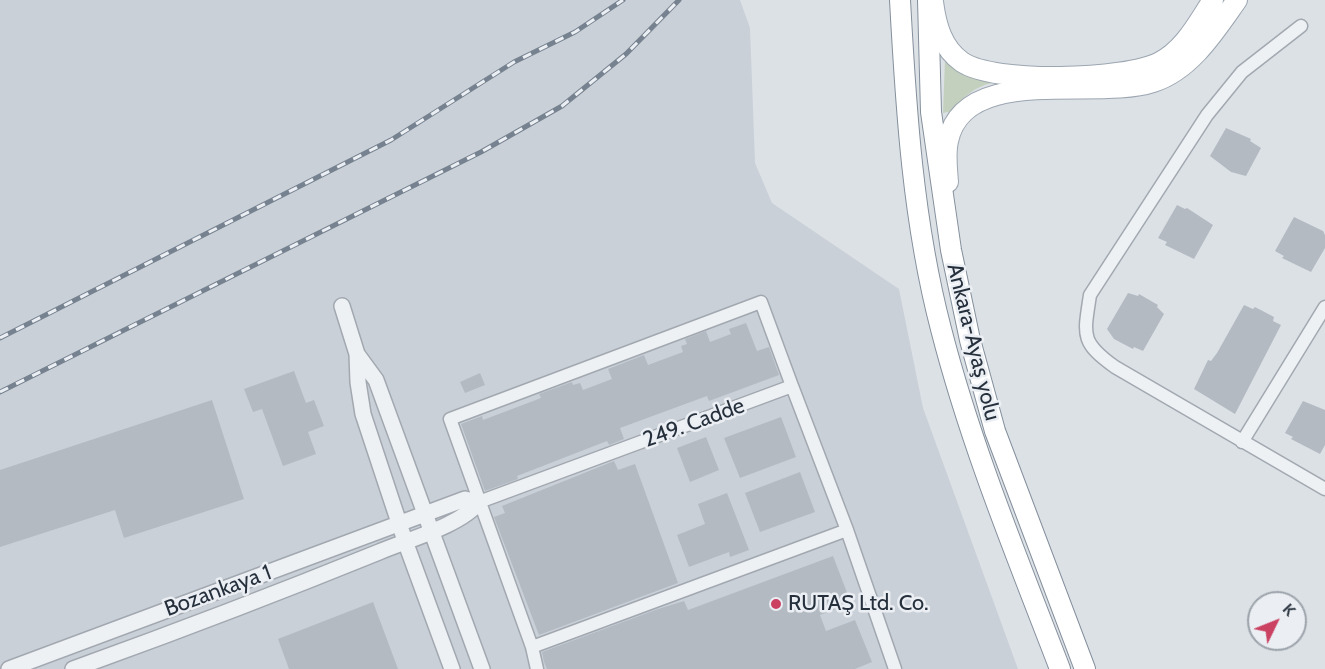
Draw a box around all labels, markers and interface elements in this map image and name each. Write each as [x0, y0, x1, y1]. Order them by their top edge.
street label: Ankara-Ayaş yolu [941, 261, 1005, 423]
street label: 249. Cadde [640, 393, 748, 453]
street label: Bozankaya 1 [161, 559, 275, 623]
place label: RUTAŞ Ltd. Co. [788, 591, 929, 617]
north arrow [1247, 591, 1307, 651]
marker: RUTAŞ Ltd. Co. [769, 597, 783, 611]
text: K [1279, 600, 1299, 620]

